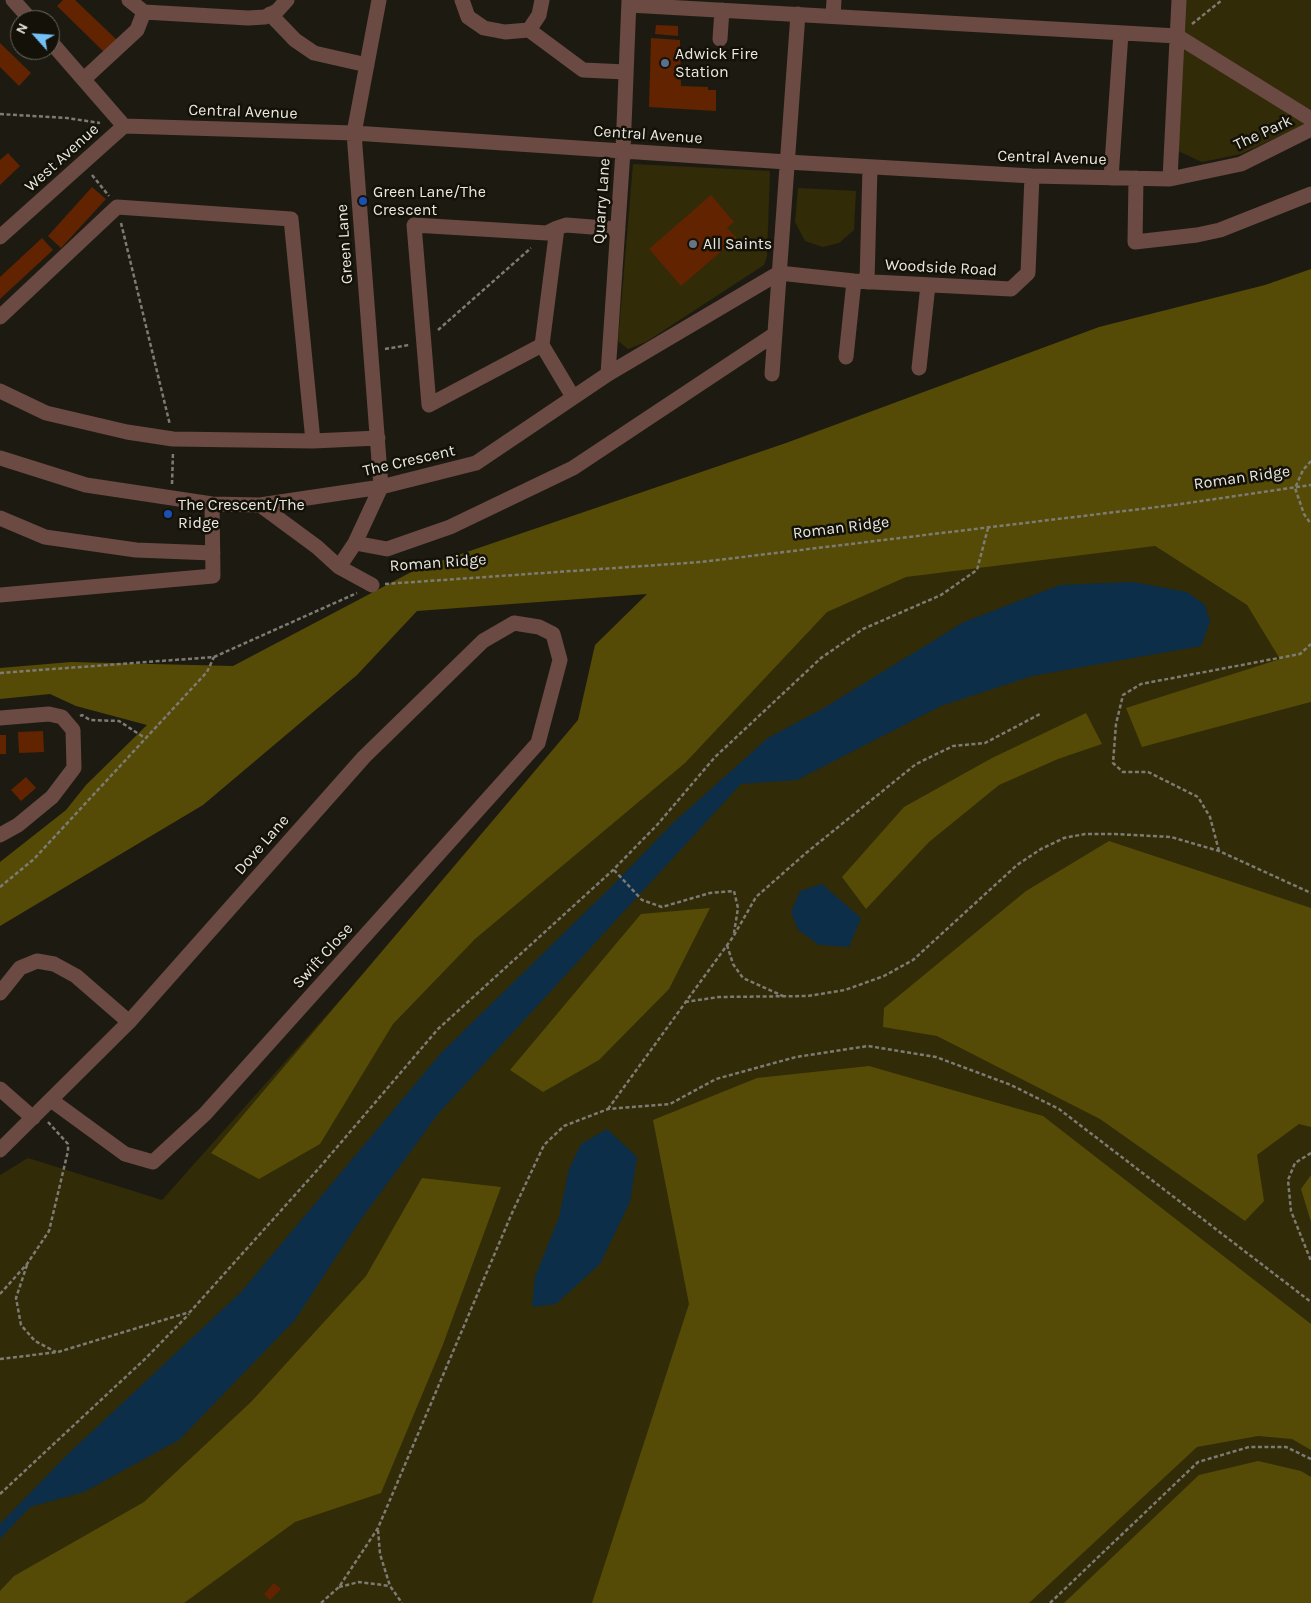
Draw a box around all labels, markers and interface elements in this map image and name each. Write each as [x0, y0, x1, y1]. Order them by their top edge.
north arrow [10, 10, 60, 60]
text: N [12, 20, 32, 37]
place label: Adwick Fire Station [675, 44, 758, 82]
marker: Adwick Fire Station [659, 57, 671, 69]
street label: Central Avenue [188, 100, 298, 124]
street label: The Park [1231, 111, 1295, 155]
street label: West Avenue [21, 120, 103, 196]
street label: Central Avenue [593, 122, 703, 148]
street label: Central Avenue [997, 146, 1107, 170]
street label: Quarry Lane [589, 157, 615, 245]
place label: Green Lane/The Crescent [373, 182, 486, 220]
marker: Green Lane/The Crescent [357, 195, 369, 207]
street label: Green Lane [333, 203, 357, 285]
place label: All Saints [703, 234, 772, 254]
marker: All Saints [687, 238, 699, 250]
street label: Woodside Road [884, 255, 998, 281]
street label: The Crescent [361, 441, 457, 481]
street label: Roman Ridge [1193, 462, 1291, 494]
place label: The Crescent/The Ridge [178, 495, 305, 533]
marker: The Crescent/The Ridge [162, 508, 174, 520]
street label: Roman Ridge [792, 513, 890, 543]
street label: Roman Ridge [389, 550, 487, 576]
street label: Dove Lane [231, 811, 293, 879]
street label: Swift Close [289, 919, 357, 993]

